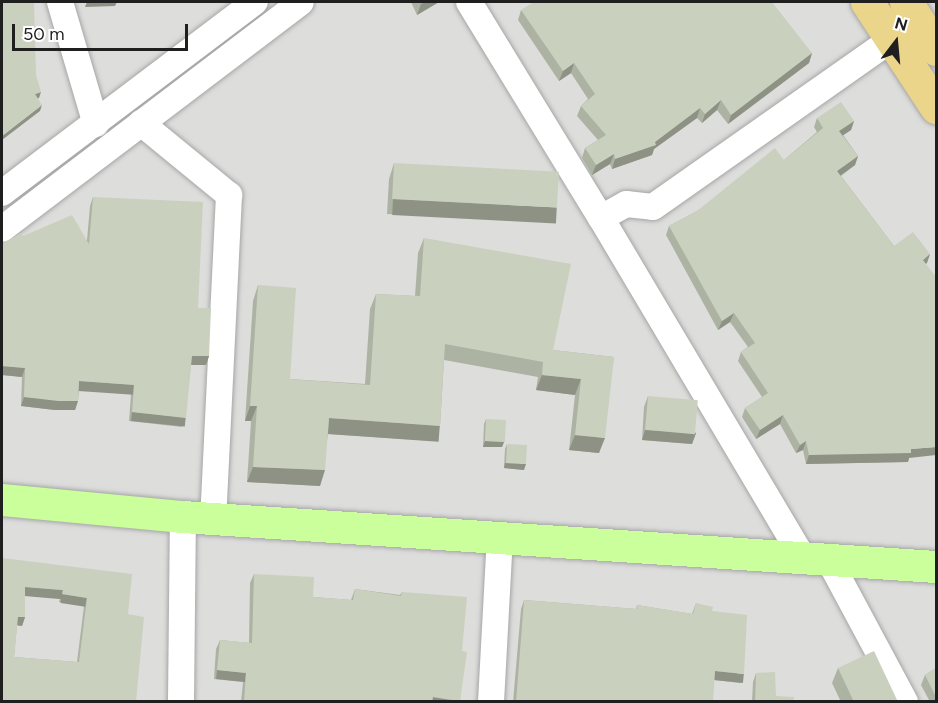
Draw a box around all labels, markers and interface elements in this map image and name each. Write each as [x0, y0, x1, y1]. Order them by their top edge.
scale bar [15, 12, 190, 50]
north arrow [866, 12, 926, 72]
text: N [893, 13, 910, 35]
text: 50 m [23, 23, 65, 45]

